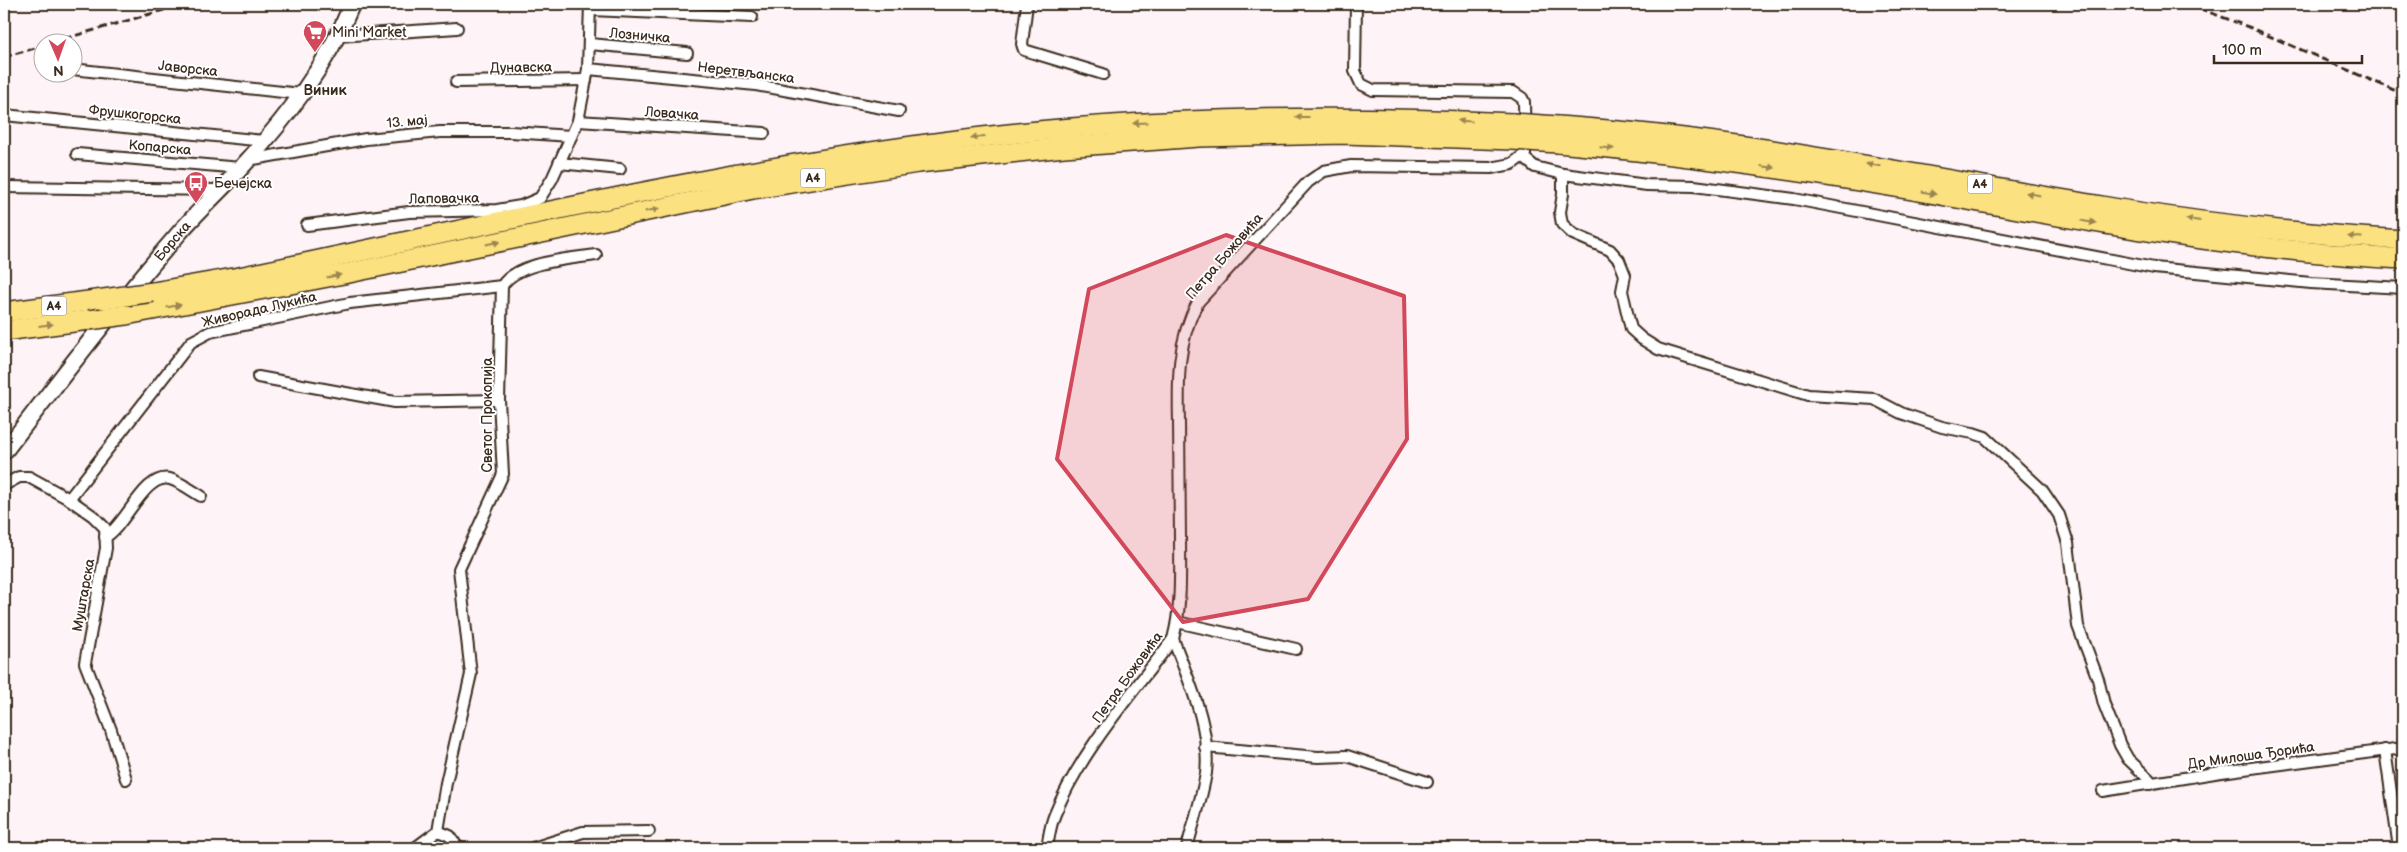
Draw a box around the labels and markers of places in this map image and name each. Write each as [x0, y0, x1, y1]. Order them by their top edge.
supermarket icon: Mini Market [302, 19, 328, 53]
place label: Mini Market [332, 24, 407, 41]
bus stop icon: Бечејска [183, 170, 209, 204]
place label: Бечејска [214, 175, 273, 192]

